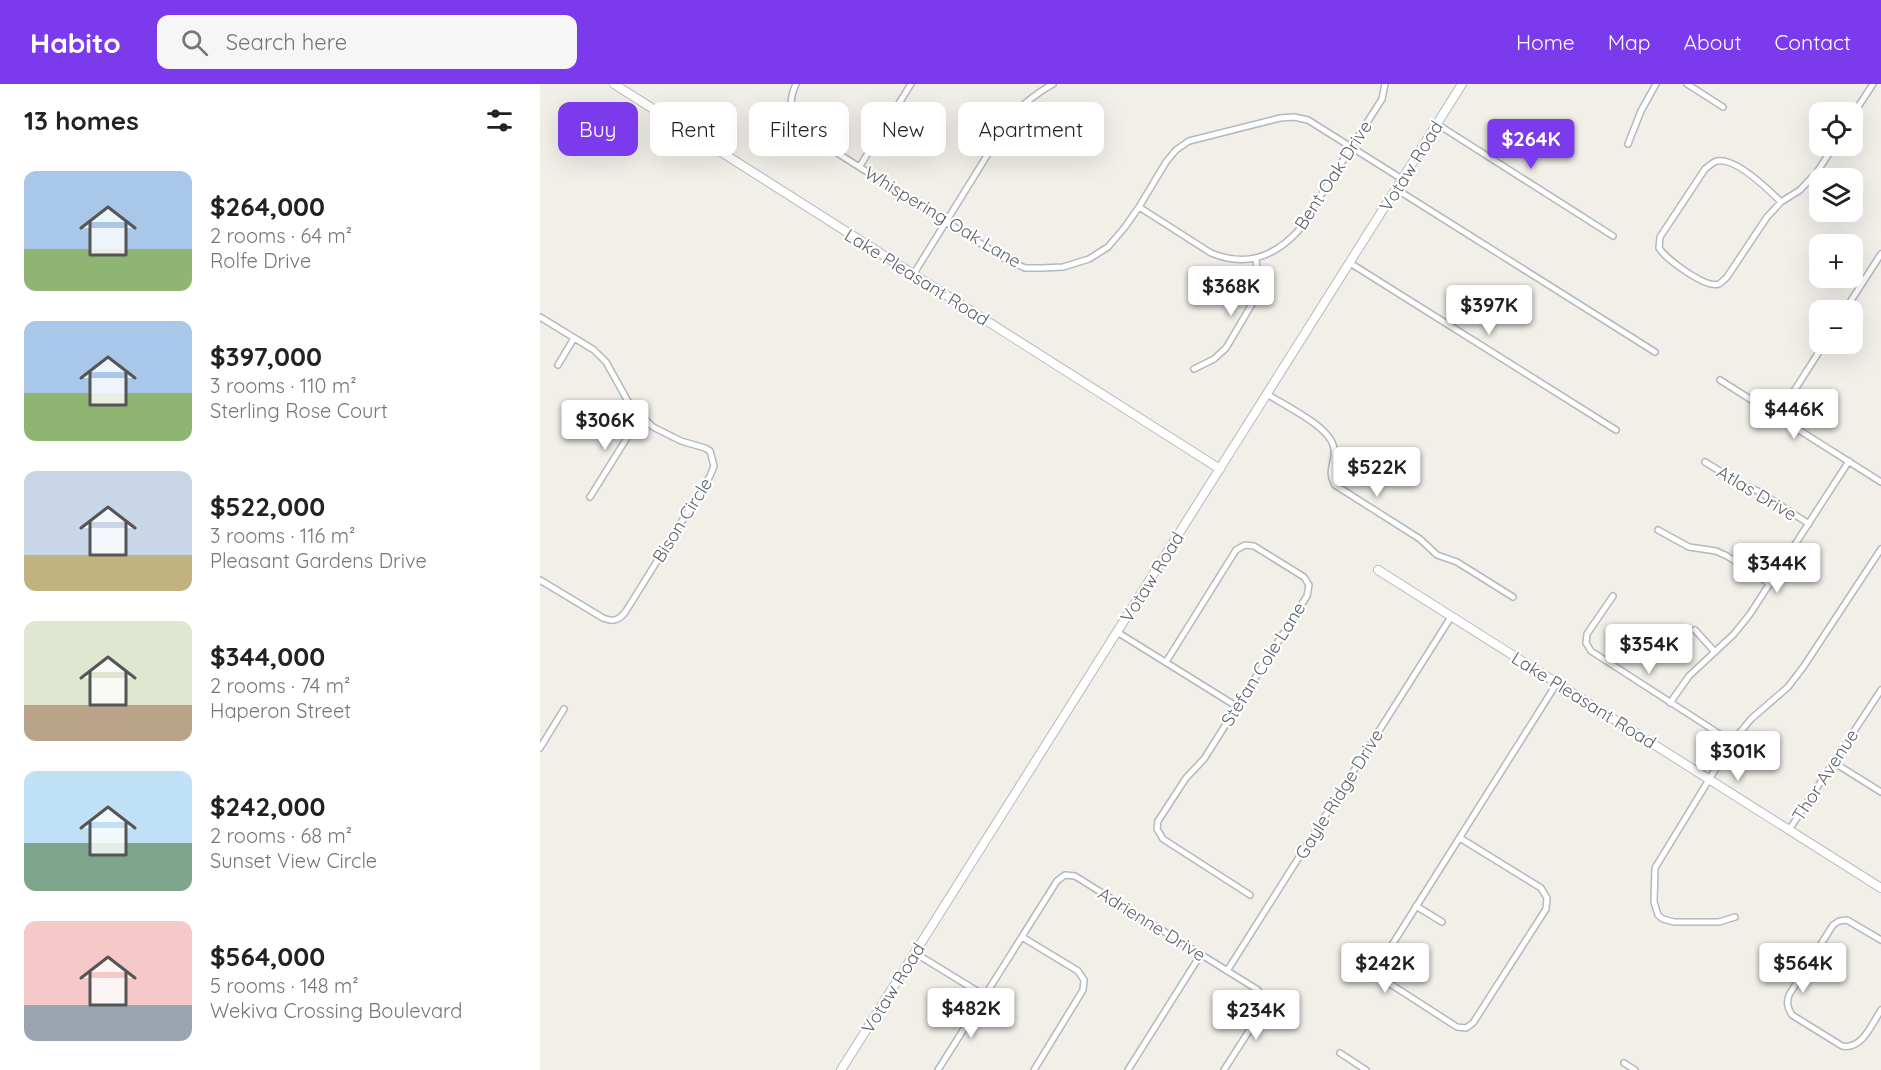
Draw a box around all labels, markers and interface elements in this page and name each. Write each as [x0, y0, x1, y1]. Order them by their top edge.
search box [157, 15, 577, 69]
text: Habito [30, 25, 121, 60]
icon: search [178, 26, 211, 59]
text: Search here [226, 28, 347, 56]
text: Home [1516, 29, 1575, 55]
text: Map [1608, 29, 1651, 55]
text: About [1684, 29, 1742, 55]
text: Contact [1775, 29, 1851, 55]
chip: Buy [558, 102, 638, 156]
chip: Rent [650, 102, 737, 156]
chip: Filters [749, 102, 849, 156]
chip: New [861, 102, 946, 156]
chip: Apartment [958, 102, 1104, 156]
map controls [1809, 102, 1863, 354]
button: locate [1809, 102, 1863, 156]
text: 13 homes [24, 104, 139, 137]
icon: filters [483, 104, 516, 137]
street label: Bent Oak Drive [1289, 116, 1377, 234]
street label: Votaw Road [1374, 116, 1448, 216]
pin: $264K [1489, 119, 1573, 170]
text: $264K [1501, 126, 1561, 151]
street label: Whispering Oak Lane [861, 161, 1025, 273]
button: layers [1809, 168, 1863, 222]
text: $264,000 [210, 190, 325, 223]
icon: home [72, 195, 144, 267]
text: 2 rooms · 64 m² [210, 223, 352, 248]
street label: Lake Pleasant Road [840, 223, 994, 331]
button: + [1809, 234, 1863, 288]
text: Rolfe Drive [210, 248, 311, 273]
pin: $368K [1189, 266, 1273, 317]
text: $368K [1202, 273, 1260, 298]
pin: $397K [1447, 285, 1531, 336]
text: $397K [1460, 292, 1518, 317]
button: − [1809, 300, 1863, 354]
text: $397,000 [210, 340, 322, 373]
icon: home [72, 345, 144, 417]
text: 3 rooms · 110 m² [210, 373, 357, 398]
pin: $446K [1752, 389, 1836, 440]
text: $446K [1764, 396, 1824, 421]
text: Sterling Rose Court [210, 398, 388, 423]
pin: $306K [563, 400, 647, 451]
text: $306K [575, 407, 635, 432]
pin: $522K [1335, 447, 1419, 498]
text: $522K [1347, 454, 1407, 479]
street label: Atlas Drive [1713, 460, 1801, 526]
street label: Bison Circle [647, 473, 717, 567]
text: $522,000 [210, 490, 325, 523]
icon: home [72, 495, 144, 567]
text: 3 rooms · 116 m² [210, 523, 355, 548]
street label: Votaw Road [1115, 527, 1189, 627]
pin: $344K [1735, 543, 1819, 594]
text: Pleasant Gardens Drive [210, 548, 427, 573]
text: $344K [1747, 550, 1807, 575]
street label: Stefan Cole Lane [1216, 598, 1310, 730]
pin: $354K [1607, 624, 1691, 675]
text: $354K [1619, 631, 1679, 656]
text: $344,000 [210, 640, 325, 673]
icon: home [72, 645, 144, 717]
street label: Lake Pleasant Road [1507, 646, 1661, 754]
text: 2 rooms · 74 m² [210, 673, 350, 698]
text: Haperon Street [210, 698, 351, 723]
street label: Gayle Ridge Drive [1290, 725, 1388, 863]
street label: Thor Avenue [1787, 725, 1863, 825]
pin: $301K [1696, 731, 1780, 782]
text: $301K [1710, 738, 1766, 763]
text: $242,000 [210, 790, 325, 823]
icon: home [72, 795, 144, 867]
text: 2 rooms · 68 m² [210, 823, 352, 848]
text: Sunset View Circle [210, 848, 377, 873]
street label: Adrienne Drive [1094, 882, 1210, 966]
street label: Votaw Road [856, 938, 930, 1038]
text: $564,000 [210, 940, 325, 973]
pin: $242K [1343, 943, 1427, 994]
pin: $564K [1761, 943, 1845, 994]
icon: home [72, 945, 144, 1017]
text: $242K [1355, 950, 1415, 975]
text: $564K [1773, 950, 1833, 975]
text: 5 rooms · 148 m² [210, 973, 359, 998]
pin: $482K [929, 988, 1013, 1039]
pin: $234K [1214, 990, 1298, 1041]
text: $482K [941, 995, 1001, 1020]
text: $234K [1227, 997, 1285, 1022]
text: Wekiva Crossing Boulevard [210, 998, 462, 1023]

